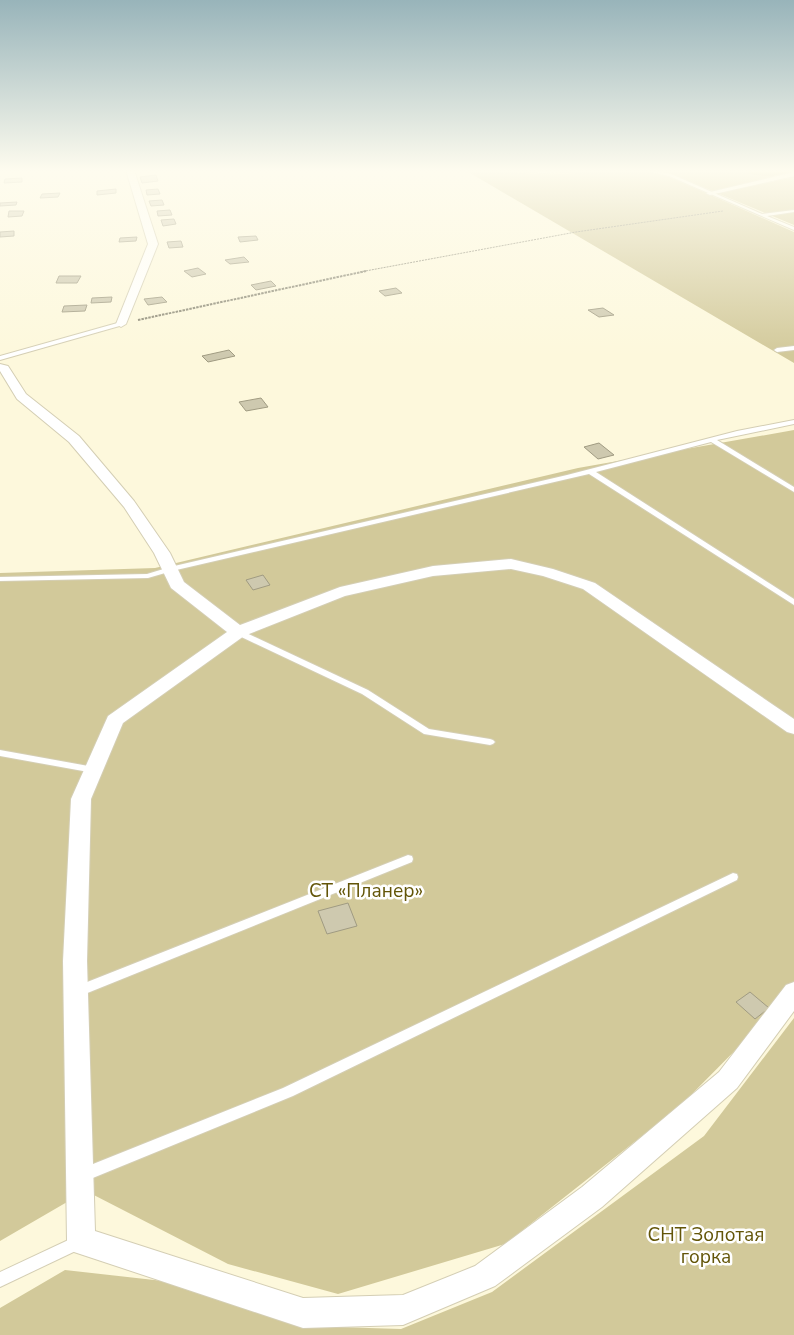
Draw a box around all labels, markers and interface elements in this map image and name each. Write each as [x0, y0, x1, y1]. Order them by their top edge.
park label: СТ «Планер» [309, 878, 423, 904]
park label: СНТ Золотая горка [648, 1222, 764, 1270]

